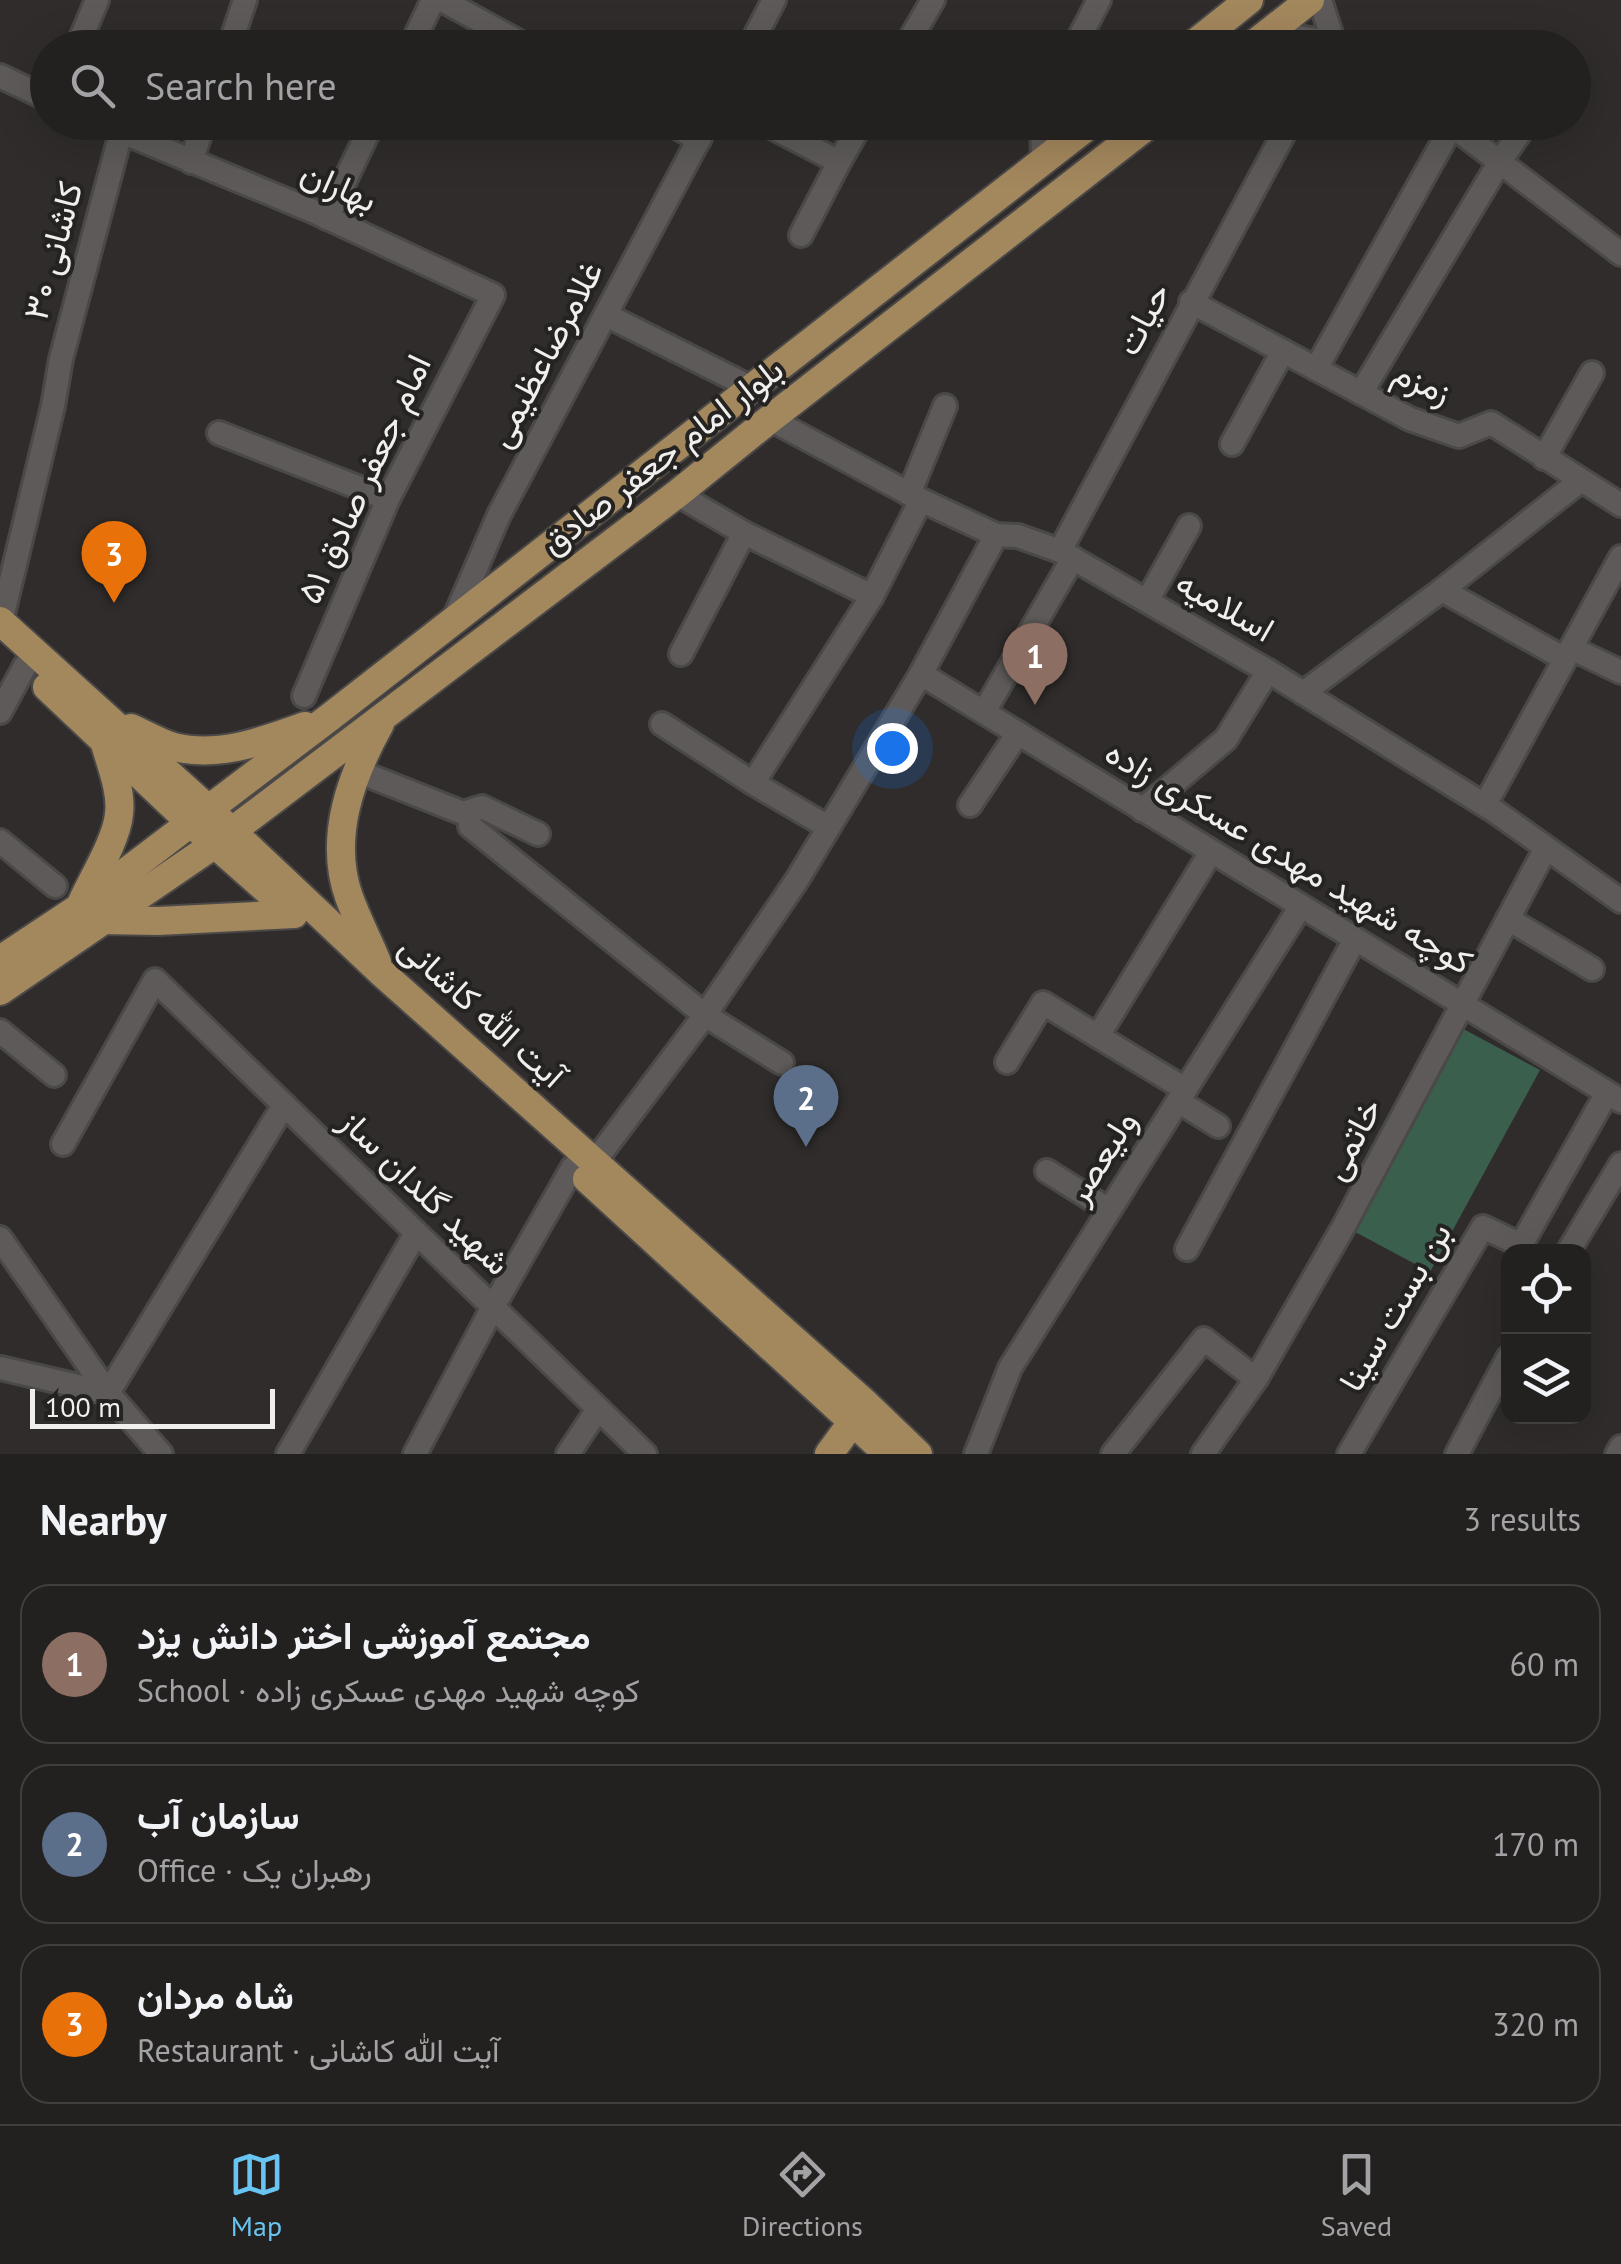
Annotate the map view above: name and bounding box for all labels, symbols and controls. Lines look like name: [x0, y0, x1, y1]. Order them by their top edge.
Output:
search box: [30, 30, 1591, 140]
icon: search: [65, 58, 120, 113]
text: Search here: [145, 61, 337, 110]
street label: بهاران: [294, 148, 385, 222]
street label: کاشانی ۳۰: [12, 177, 93, 325]
street label: غلامرضاعظیمی: [476, 252, 613, 455]
street label: حیات: [1104, 274, 1180, 363]
street label: بلوار امام جعفر صادق: [531, 346, 793, 565]
street label: امام جعفر صادق ۵۱: [285, 347, 442, 611]
street label: زمزم: [1385, 348, 1459, 415]
pin: 3: [82, 520, 146, 603]
street label: اسلامیه: [1168, 559, 1283, 652]
pin: 1: [1002, 622, 1068, 705]
your location: [867, 723, 918, 774]
street label: کوچه شهید مهدی عسکری زاده: [1096, 728, 1482, 986]
street label: آیت الله کاشانی: [390, 923, 578, 1099]
pin: 2: [774, 1064, 838, 1147]
street label: خاتمی: [1310, 1089, 1392, 1188]
street label: شهید گلدان ساز: [330, 1097, 521, 1285]
street label: ولیعصر: [1053, 1101, 1147, 1213]
street label: بن بست سینا: [1327, 1214, 1461, 1399]
map controls: [1501, 1244, 1591, 1424]
button: locate: [1501, 1244, 1591, 1334]
button: layers: [1501, 1334, 1591, 1424]
scale bar: [30, 1384, 275, 1428]
text: 100 m: [45, 1388, 121, 1425]
text: Nearby: [40, 1492, 167, 1547]
text: 3 results: [1463, 1498, 1581, 1540]
text: مجتمع آموزشی اختر دانش یزد: [137, 1610, 591, 1659]
text: 1: [65, 1643, 84, 1685]
text: 60 m: [1510, 1643, 1579, 1685]
text: School · کوچه شهید مهدی عسکری زاده: [137, 1669, 640, 1711]
text: سازمان آب: [137, 1790, 300, 1839]
text: 2: [65, 1823, 84, 1865]
text: 170 m: [1492, 1823, 1579, 1865]
text: Office · رهبران یک: [137, 1849, 372, 1891]
text: شاه مردان: [137, 1970, 294, 2019]
text: 3: [65, 2003, 84, 2045]
text: 320 m: [1492, 2003, 1579, 2045]
text: Restaurant · آیت الله کاشانی: [137, 2029, 500, 2071]
tab: Map: [229, 2147, 284, 2244]
tab: Directions: [742, 2147, 863, 2244]
tab: Saved: [1321, 2147, 1392, 2244]

